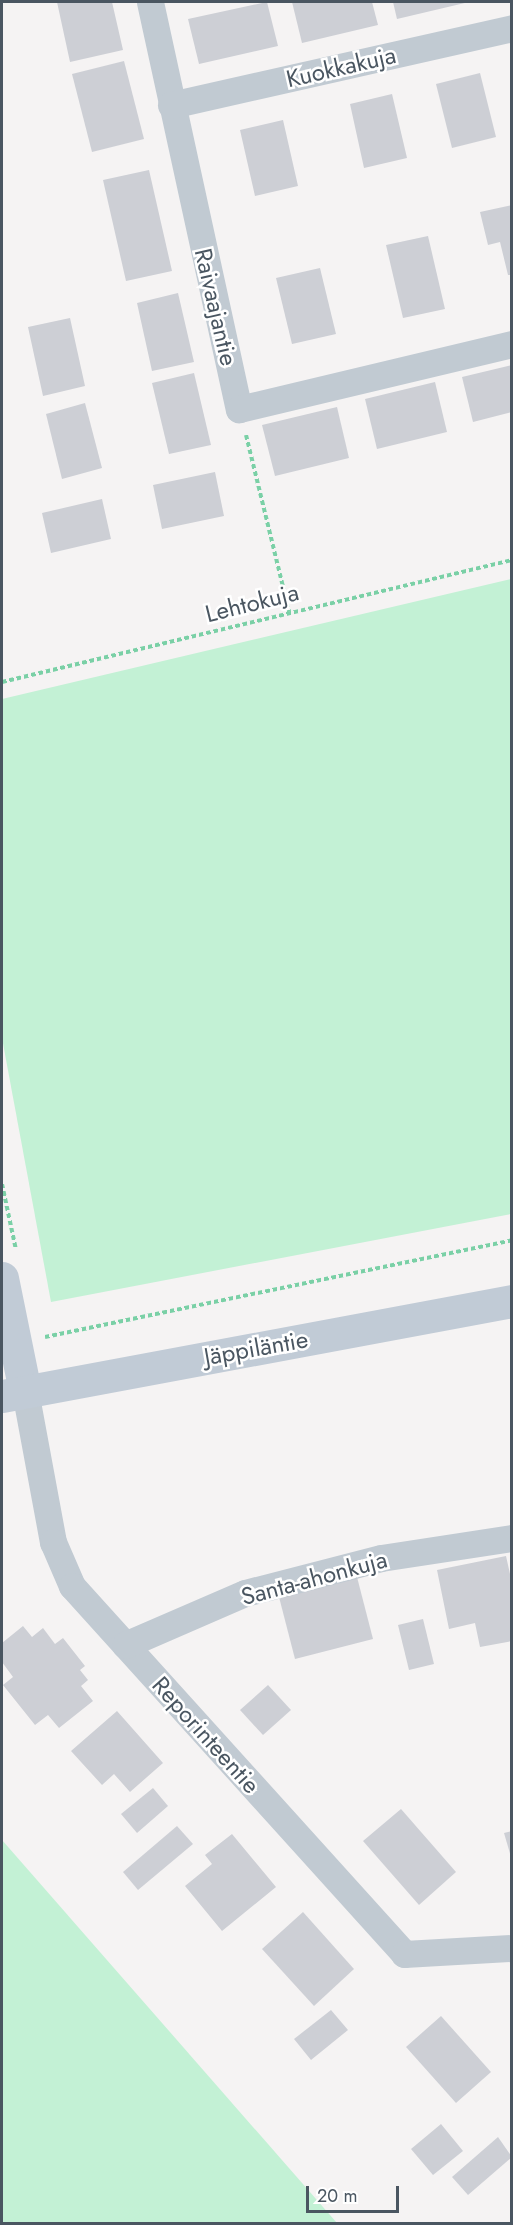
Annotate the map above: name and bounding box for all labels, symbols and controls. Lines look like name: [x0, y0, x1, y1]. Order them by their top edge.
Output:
street label: Kuokkakuja: [283, 40, 399, 94]
street label: Raivaajantie: [189, 246, 243, 368]
street label: Lehtokuja: [202, 578, 302, 628]
street label: Jäppiläntie: [202, 1325, 310, 1371]
street label: Santa-ahonkuja: [238, 1545, 390, 1611]
street label: Reporinteentie: [146, 1671, 266, 1799]
scale bar: [309, 2174, 402, 2212]
text: 20 m: [317, 2183, 357, 2209]

